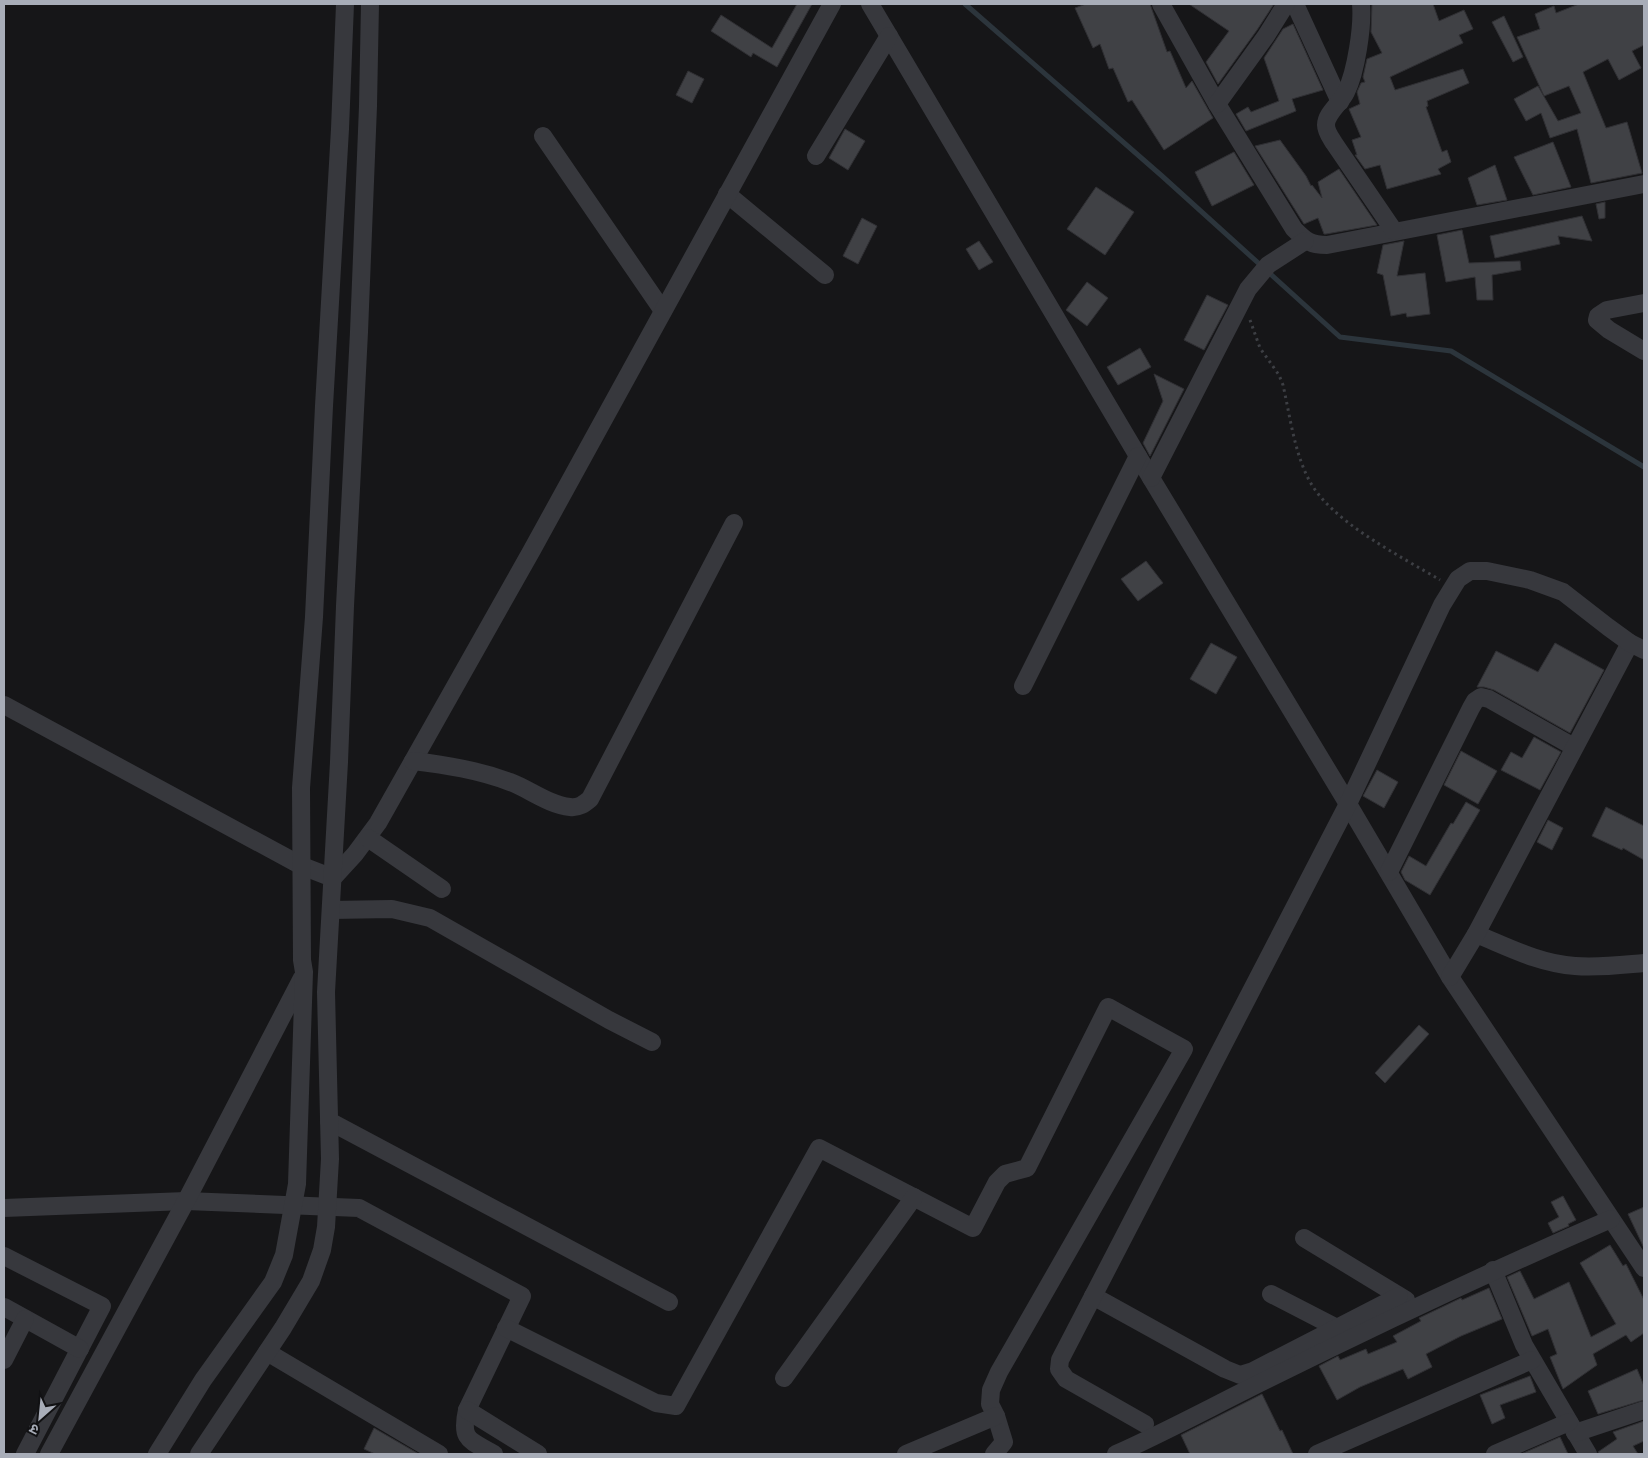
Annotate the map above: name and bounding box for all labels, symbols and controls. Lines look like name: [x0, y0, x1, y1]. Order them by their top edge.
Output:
north arrow: [15, 1393, 65, 1443]
text: उ: [26, 1420, 41, 1439]

